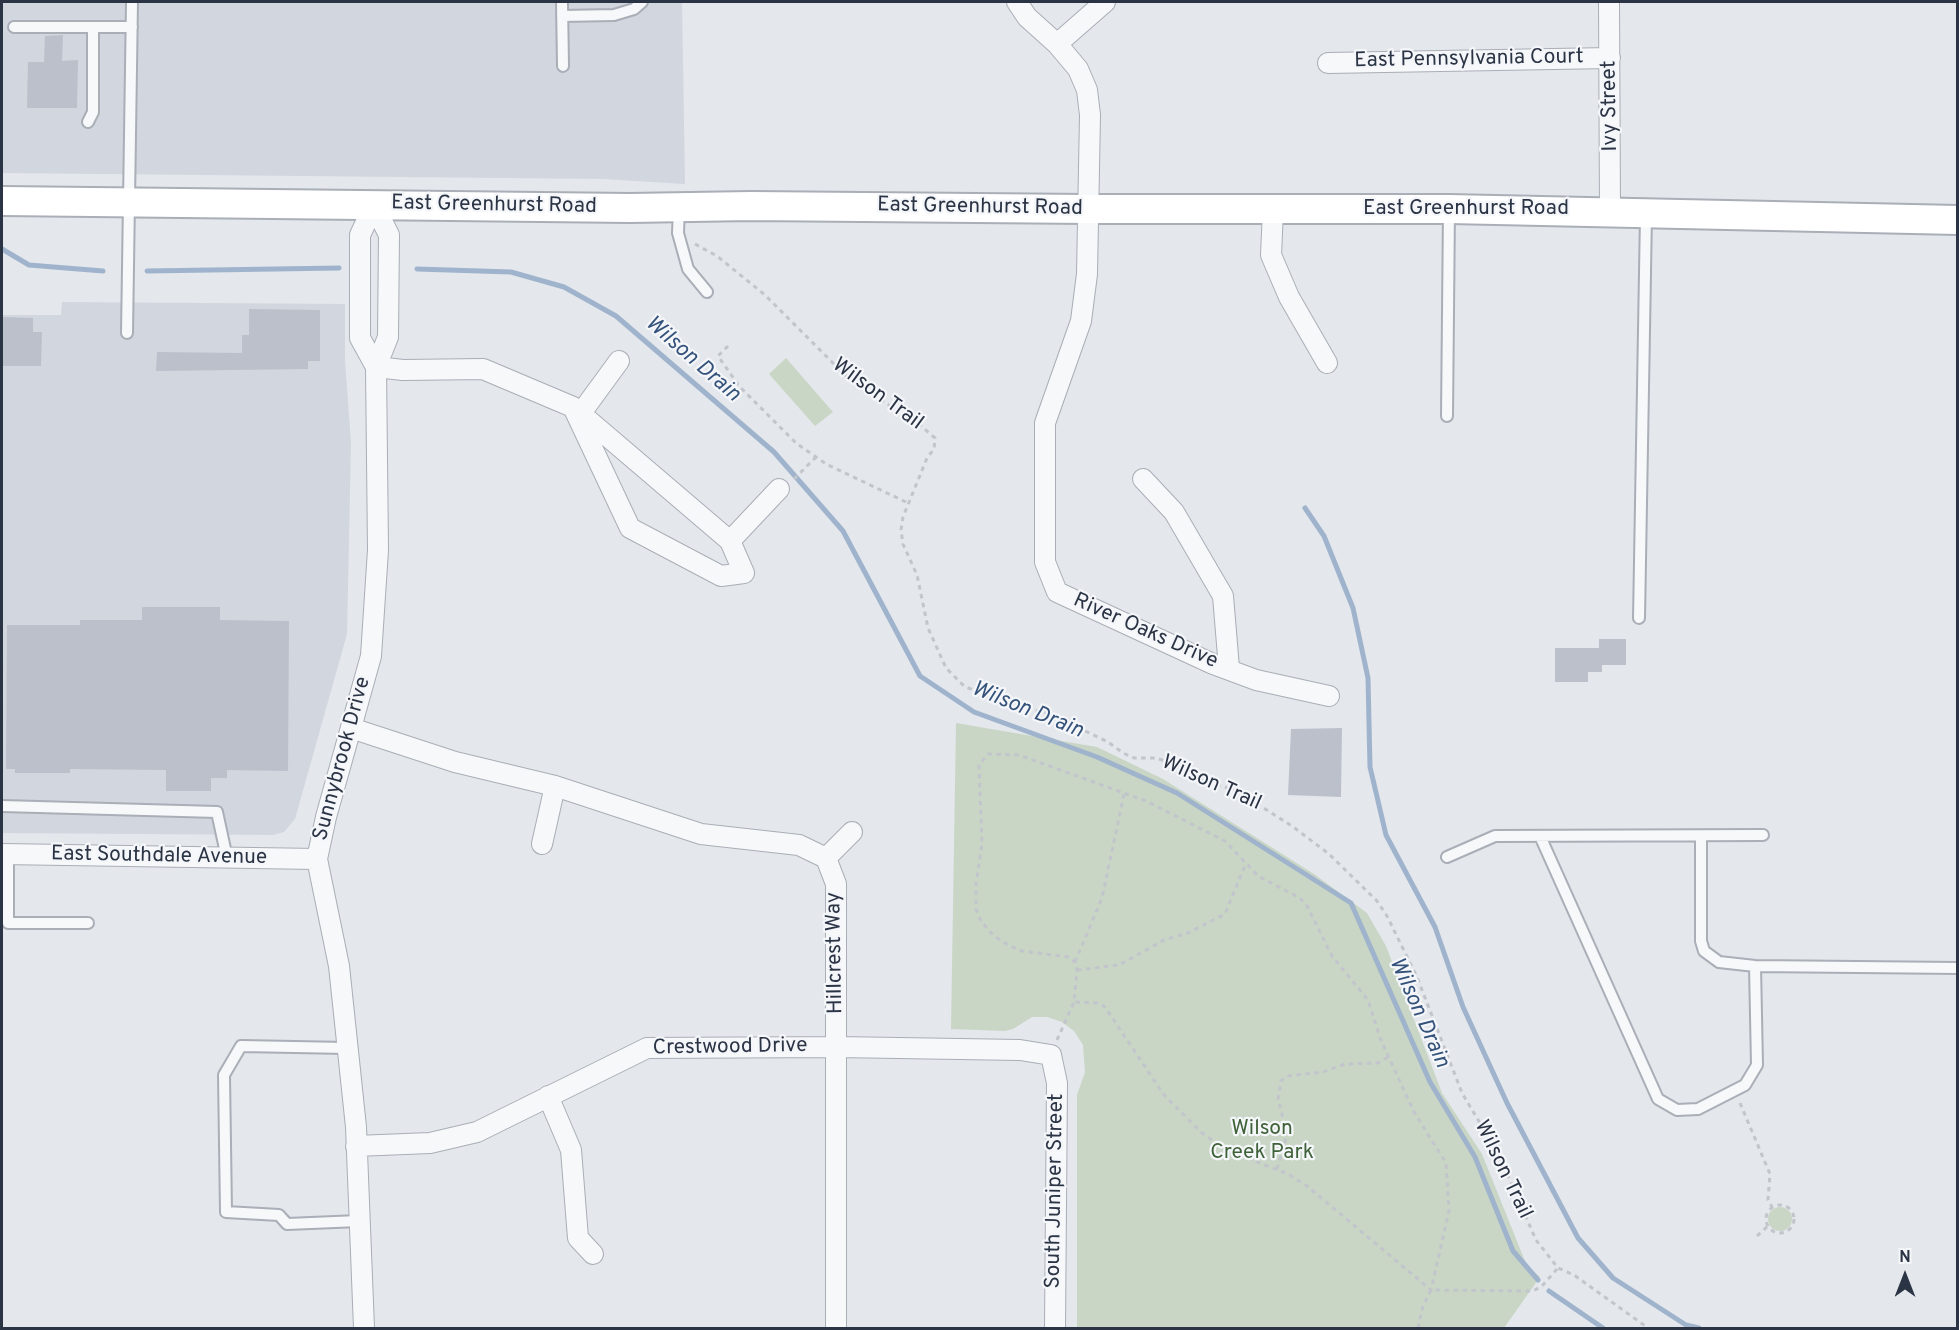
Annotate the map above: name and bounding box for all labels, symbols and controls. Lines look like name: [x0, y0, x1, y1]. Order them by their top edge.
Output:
street label: East Pennsylvania Court: [1354, 45, 1584, 75]
street label: Ivy Street: [1598, 60, 1624, 152]
street label: East Greenhurst Road: [391, 192, 597, 220]
street label: East Greenhurst Road: [877, 194, 1083, 222]
street label: East Greenhurst Road: [1363, 197, 1569, 223]
water label: Wilson Drain: [639, 311, 745, 409]
street label: Wilson Trail: [827, 354, 927, 436]
street label: River Oaks Drive: [1069, 589, 1221, 675]
street label: Sunnybrook Drive: [309, 674, 377, 844]
water label: Wilson Drain: [967, 677, 1087, 745]
street label: Wilson Trail: [1157, 751, 1265, 817]
street label: East Southdale Avenue: [51, 843, 267, 871]
street label: Hillcrest Way: [822, 892, 850, 1014]
water label: Wilson Drain: [1382, 954, 1454, 1072]
street label: Crestwood Drive: [652, 1034, 808, 1062]
street label: South Juniper Street: [1042, 1093, 1070, 1289]
park label: Wilson Creek Park: [1210, 1117, 1314, 1167]
street label: Wilson Trail: [1467, 1117, 1537, 1223]
north arrow: [1875, 1246, 1935, 1306]
text: N: [1899, 1248, 1911, 1268]

